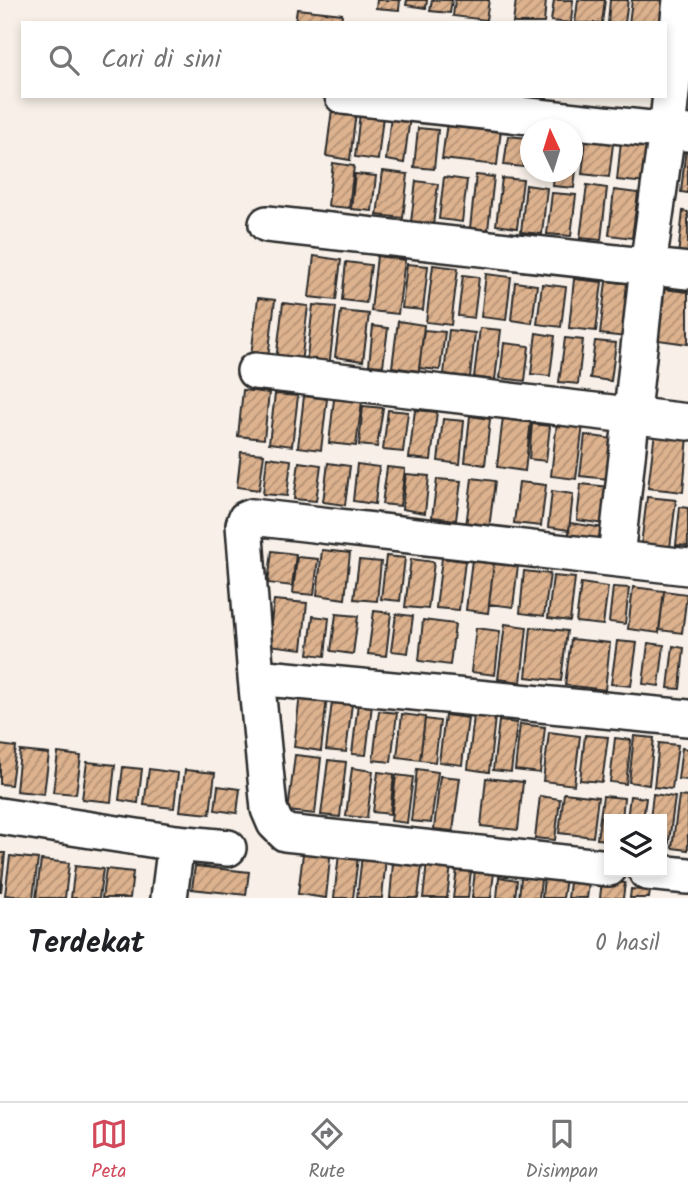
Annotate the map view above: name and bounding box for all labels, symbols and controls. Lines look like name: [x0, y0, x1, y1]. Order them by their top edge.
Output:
search box: [21, 21, 667, 98]
text: Cari di sini: [101, 39, 221, 81]
icon: search: [45, 41, 83, 79]
north arrow: [520, 119, 583, 182]
map controls: [604, 814, 667, 877]
button: layers: [604, 814, 667, 877]
text: Terdekat: [28, 920, 144, 968]
text: 0 hasil: [595, 926, 660, 962]
tab: Peta: [90, 1115, 128, 1187]
tab: Rute: [308, 1115, 346, 1187]
tab: Disimpan: [525, 1115, 598, 1187]

